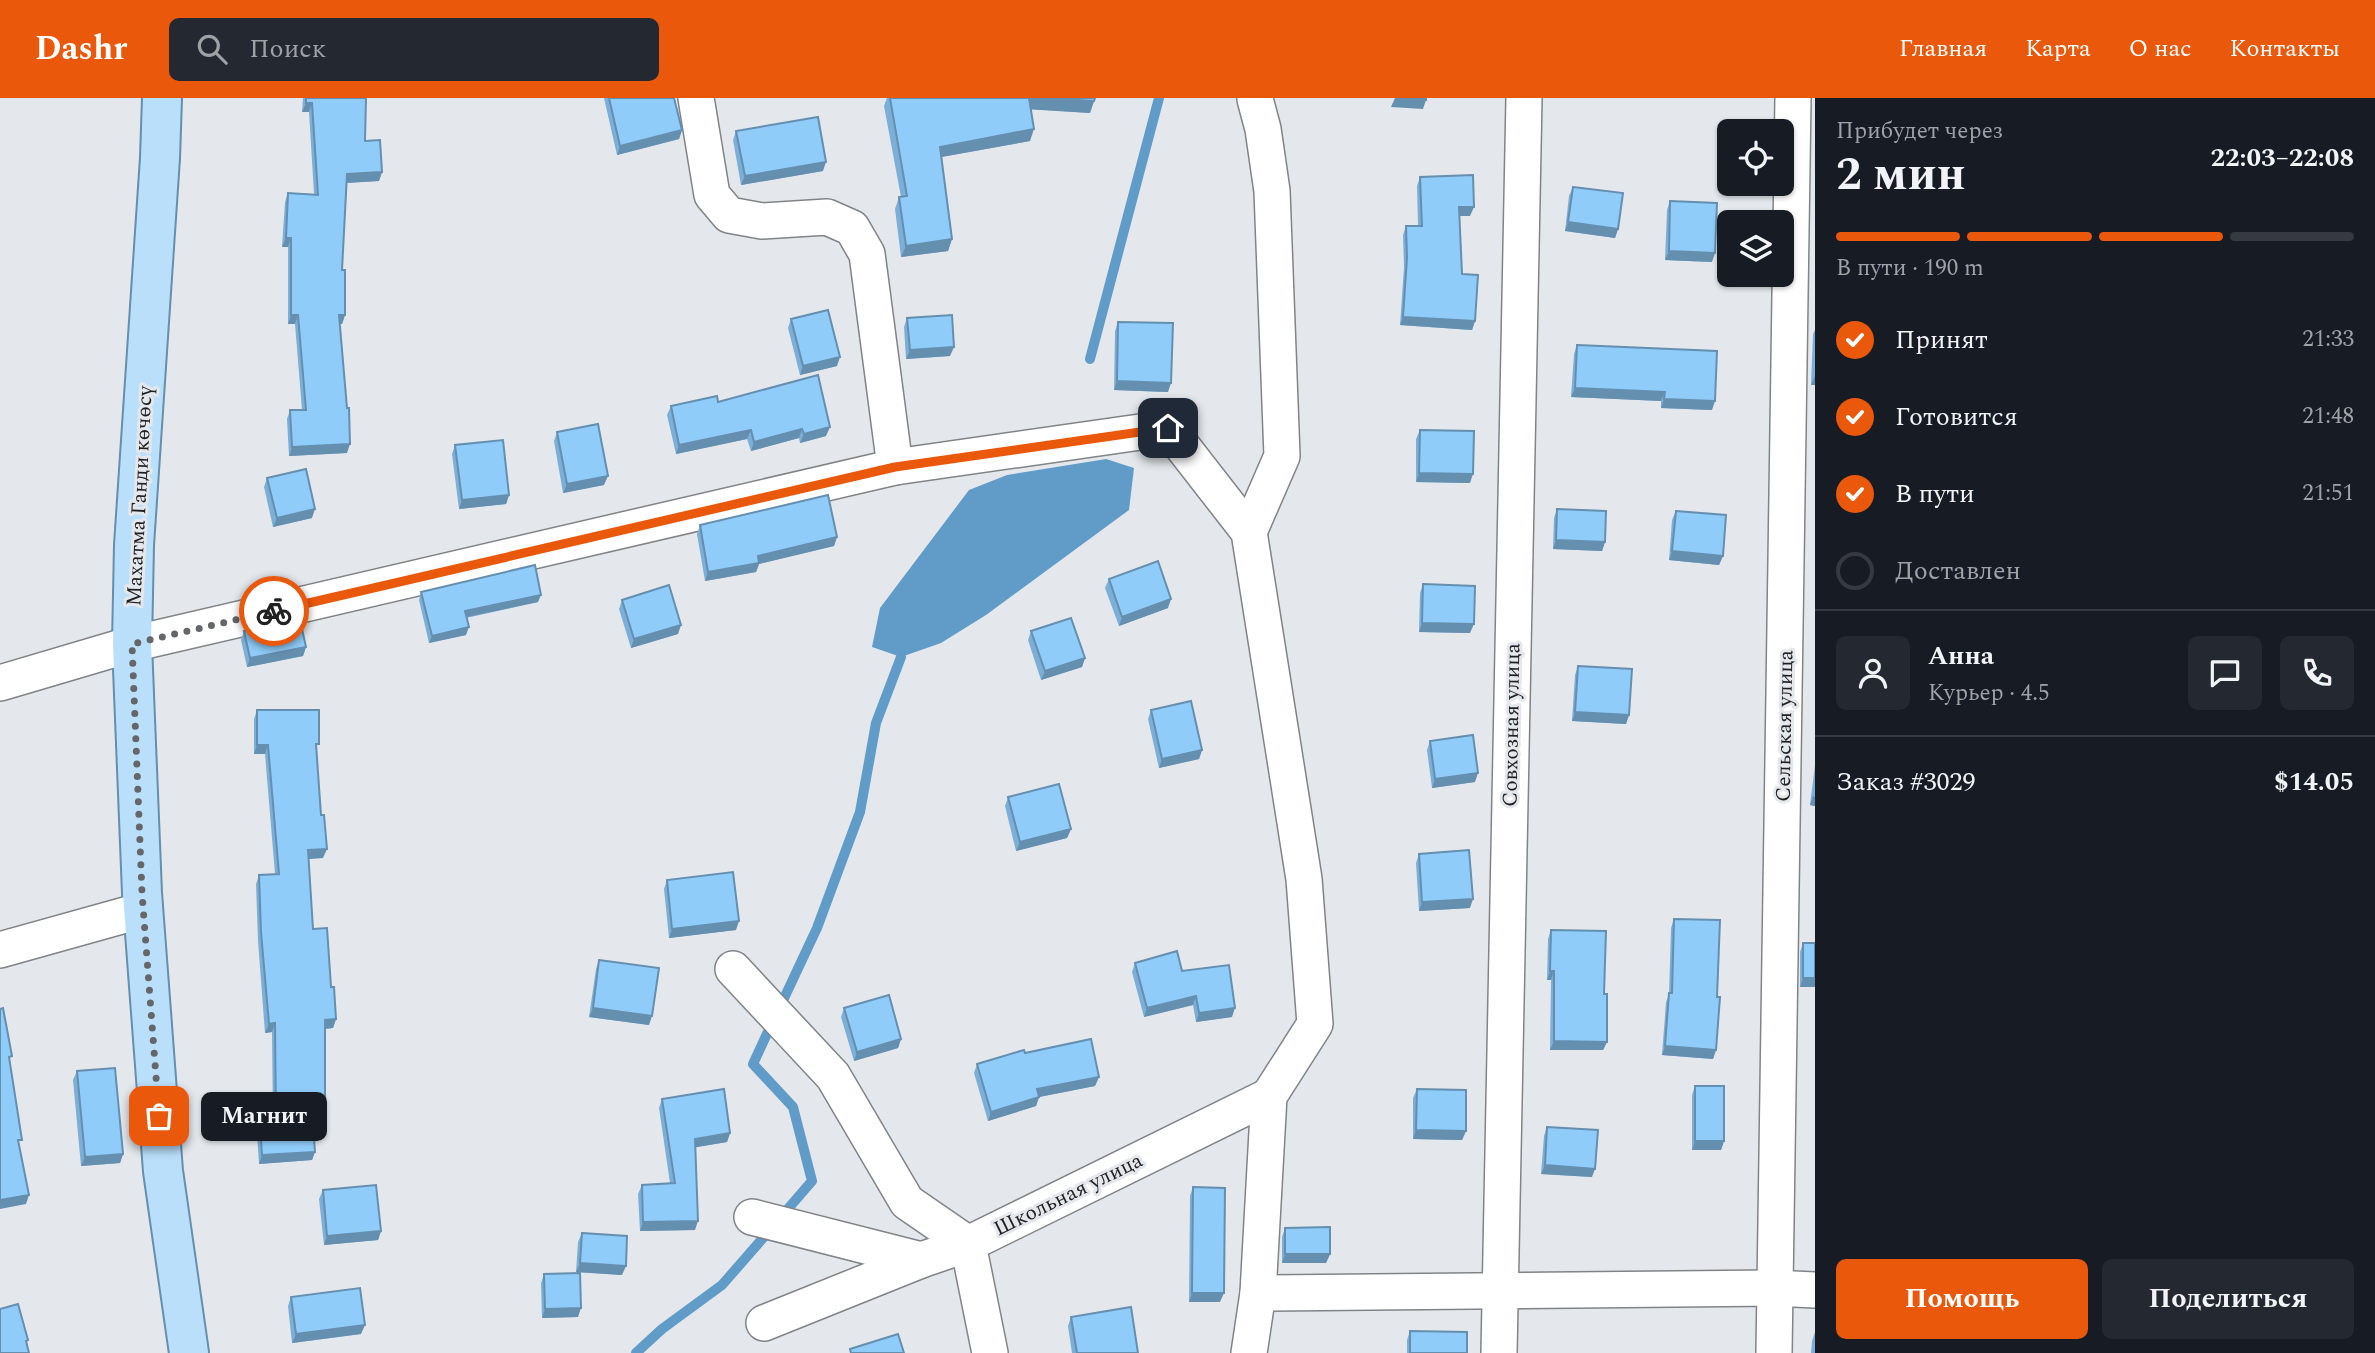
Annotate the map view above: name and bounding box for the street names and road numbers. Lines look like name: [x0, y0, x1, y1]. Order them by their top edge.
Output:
street label: Махатма Ганди көчөсү: [118, 384, 162, 607]
street label: Совхозная улица: [1495, 642, 1529, 807]
street label: Сельская улица: [1768, 649, 1802, 802]
street label: Школьная улица: [988, 1145, 1149, 1245]

